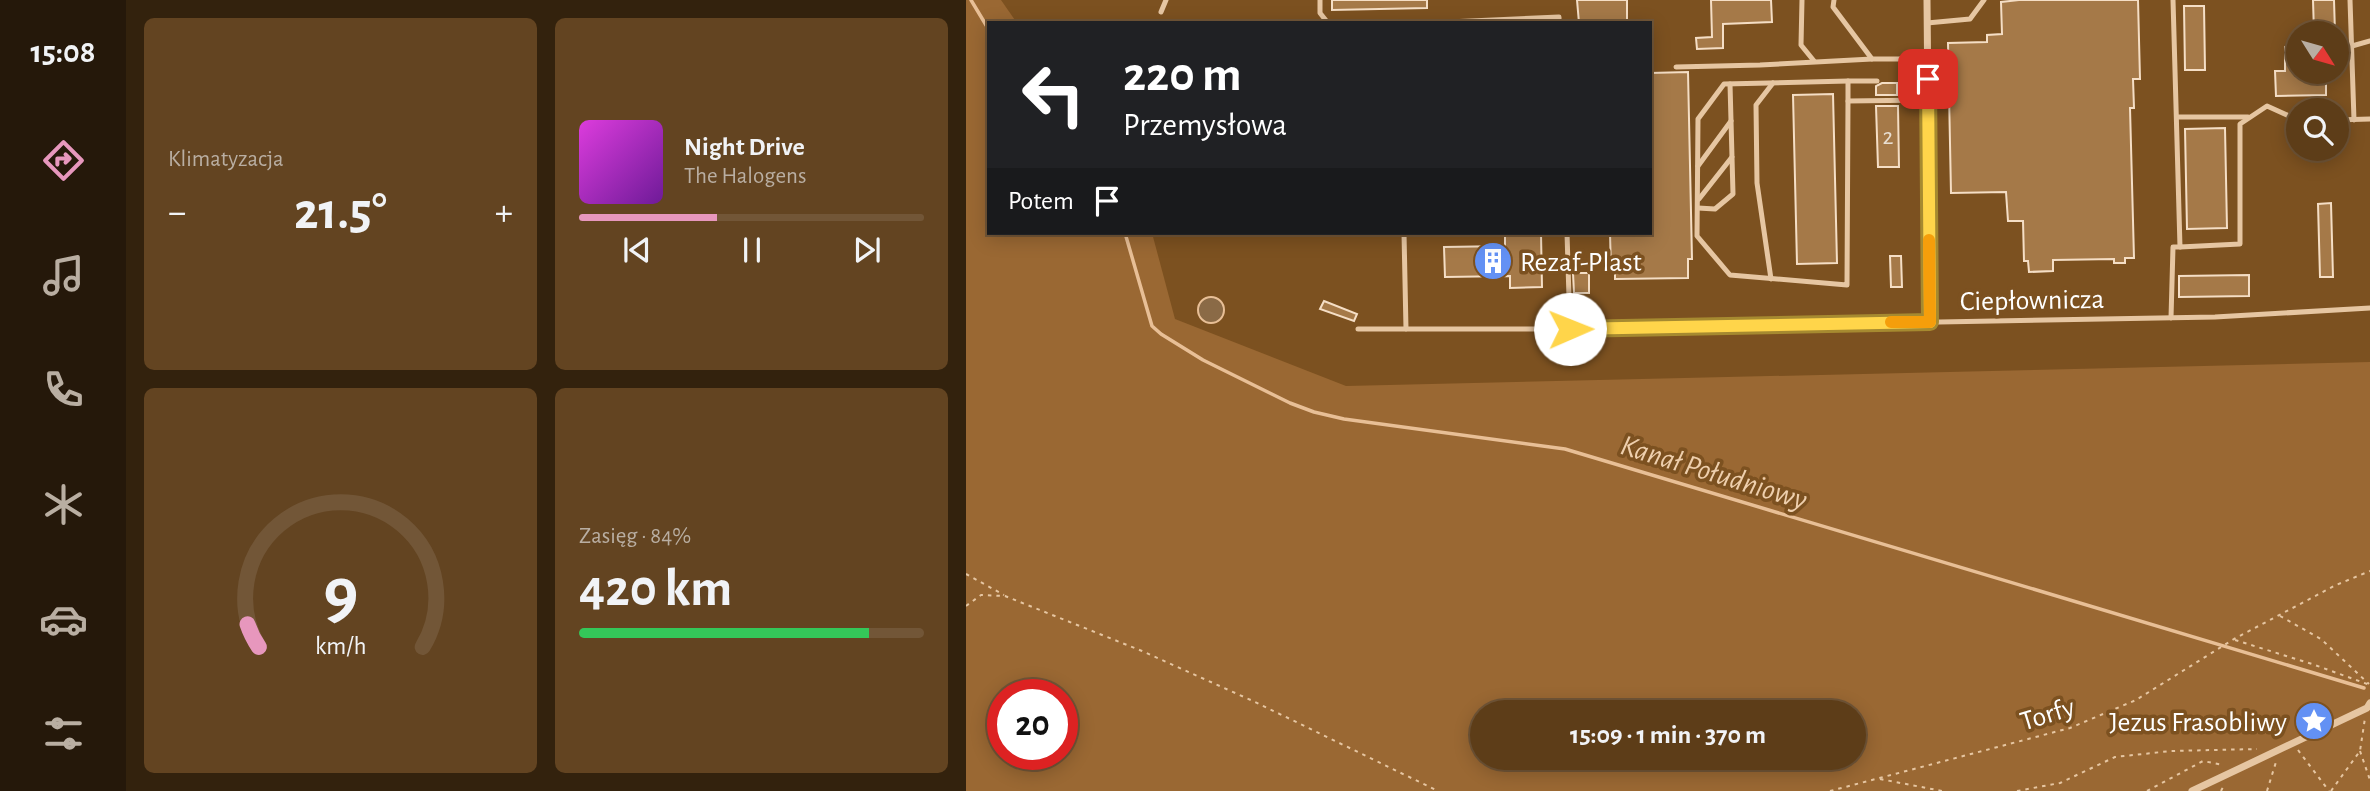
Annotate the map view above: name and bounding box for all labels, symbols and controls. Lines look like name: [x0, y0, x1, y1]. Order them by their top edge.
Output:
north arrow: [2286, 21, 2348, 84]
map controls: [2286, 21, 2349, 161]
text: 15:08: [30, 36, 96, 68]
icon: left: [1008, 49, 1099, 140]
pin: [1898, 49, 1958, 109]
text: 220 m: [1123, 51, 1242, 100]
icon: arrive: [1909, 60, 1947, 98]
button: search: [2286, 98, 2349, 161]
text: Przemysłowa: [1123, 109, 1287, 141]
house number: 2: [1883, 125, 1894, 149]
text: Night Drive: [684, 134, 805, 160]
icon: directions: [39, 136, 88, 185]
text: Klimatyzacja: [168, 148, 284, 171]
text: The Halogens: [684, 165, 806, 188]
icon: arrive: [1088, 182, 1126, 220]
text: 21.5°: [294, 186, 387, 238]
text: Potem: [1008, 188, 1074, 214]
text: −: [168, 194, 186, 232]
text: +: [495, 194, 513, 232]
icon: previous: [618, 231, 656, 269]
icon: pause: [733, 231, 771, 269]
icon: next: [848, 231, 886, 269]
building icon: Rezaf-Plast: [1472, 240, 1514, 282]
place label: Rezaf-Plast: [1520, 249, 1642, 277]
icon: music: [39, 251, 88, 300]
street label: Ciepłownicza: [1960, 286, 2105, 316]
position arrow: [1533, 292, 1607, 366]
icon: phone: [39, 365, 88, 414]
water label: Kanał Południowy: [1617, 430, 1811, 516]
icon: climate: [39, 480, 88, 529]
text: Zasięg · 84%: [579, 525, 691, 548]
text: 9: [323, 559, 358, 632]
text: 420 km: [579, 563, 732, 615]
icon: car: [39, 595, 88, 644]
text: km/h: [315, 633, 366, 658]
speed limit sign: 20: [987, 679, 1078, 770]
street label: Torfy: [2017, 693, 2078, 736]
place icon: Jezus Frasobliwy: [2293, 700, 2335, 742]
icon: filters: [39, 709, 88, 758]
place label: Jezus Frasobliwy: [2109, 709, 2287, 737]
text: 15:09 · 1 min · 370 m: [1570, 722, 1766, 748]

